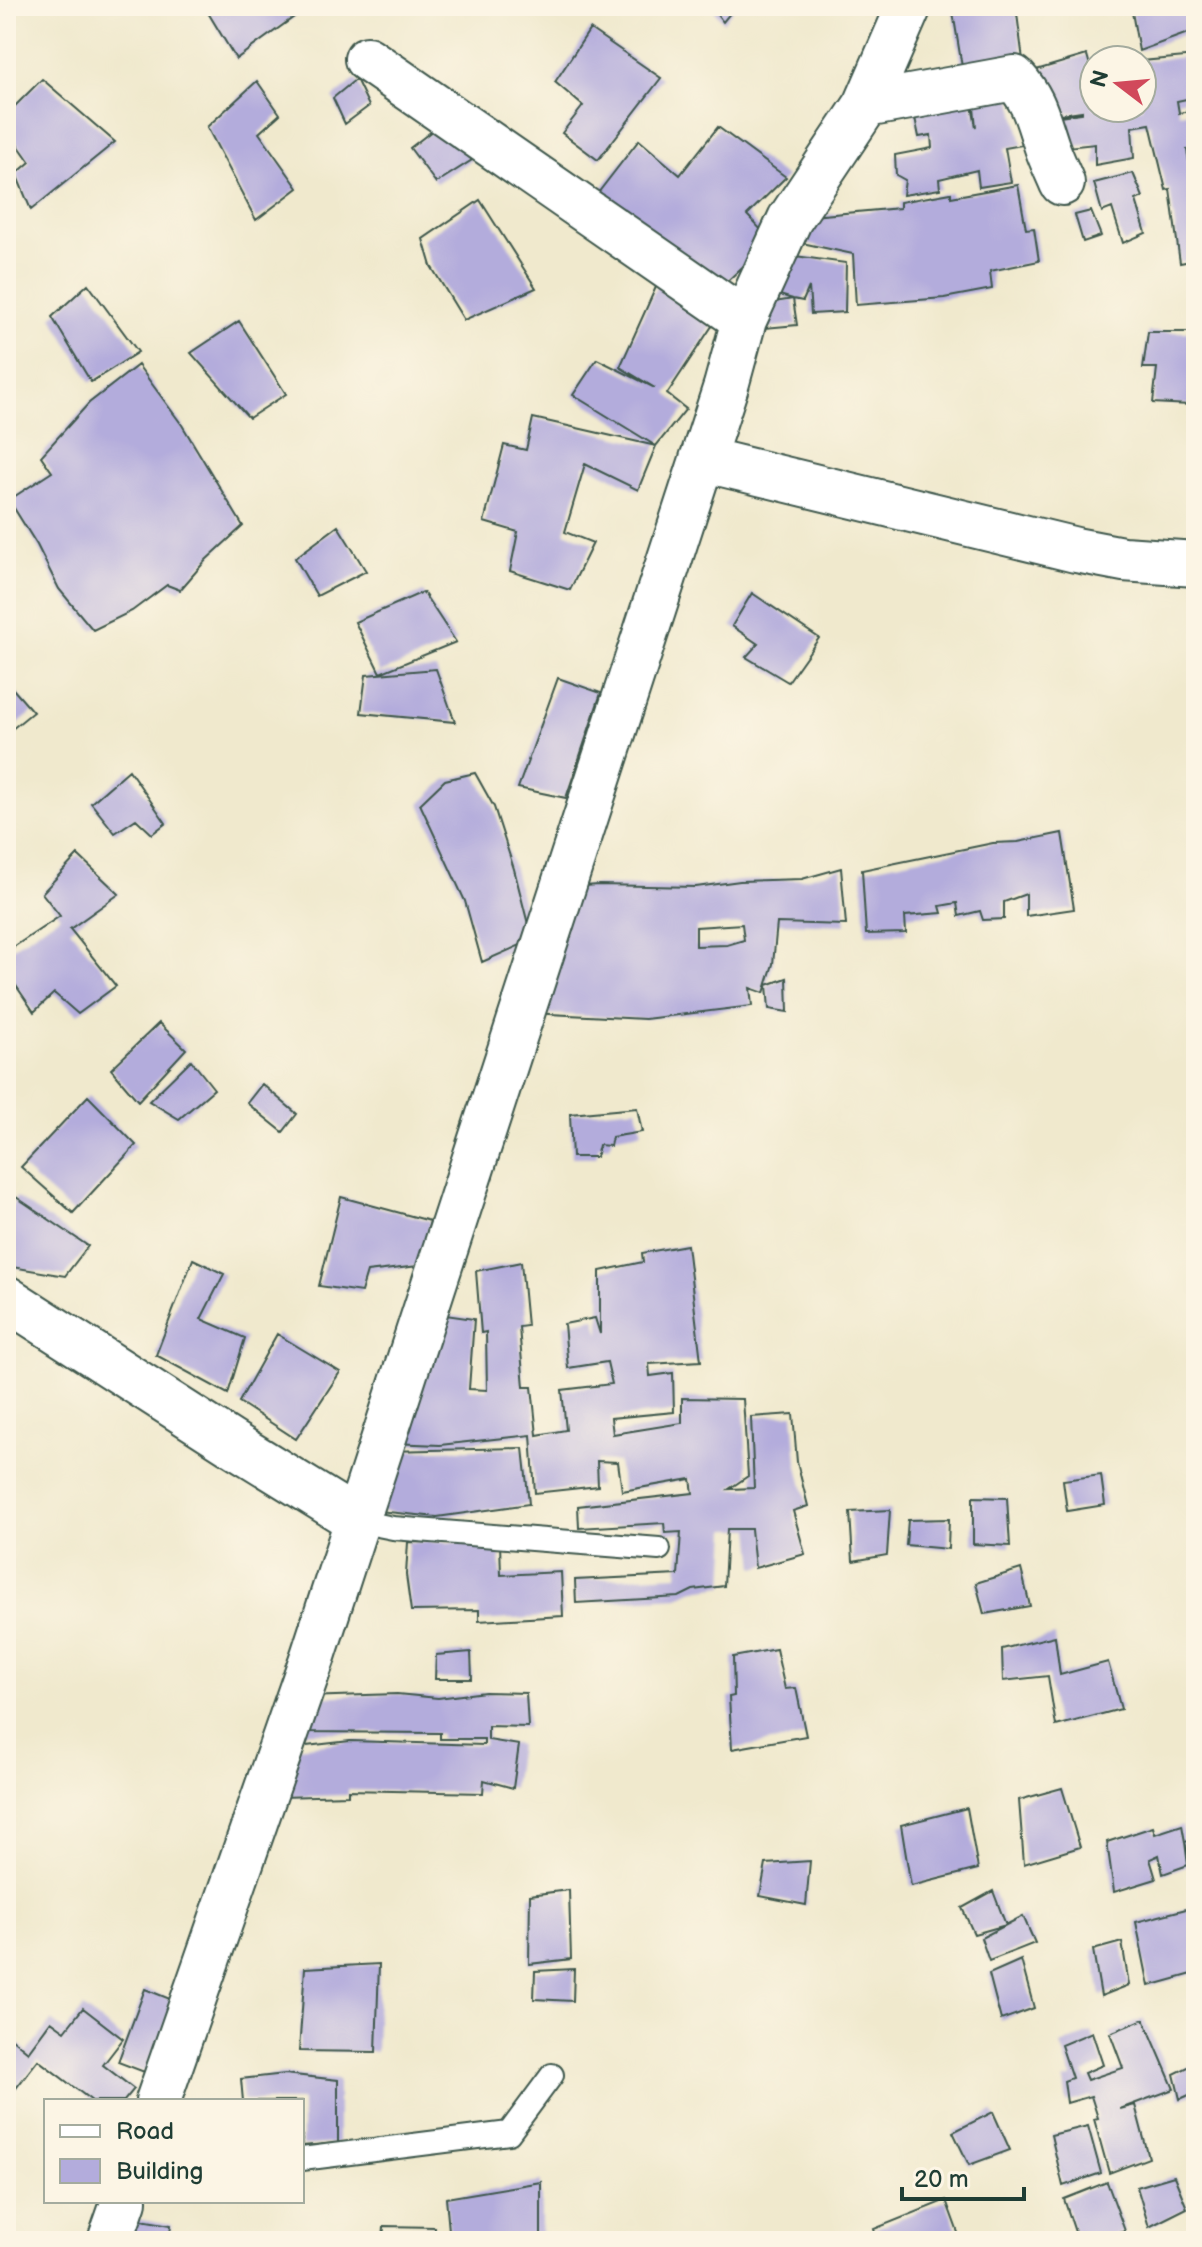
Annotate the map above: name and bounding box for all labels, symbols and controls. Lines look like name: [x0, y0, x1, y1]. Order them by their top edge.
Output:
north arrow: [1078, 44, 1158, 124]
text: N: [1085, 67, 1115, 91]
legend: [44, 2099, 304, 2203]
text: Road: [116, 2117, 174, 2146]
scale bar: [902, 2151, 1024, 2201]
text: Building: [116, 2157, 203, 2186]
text: 20 m: [914, 2165, 969, 2194]

